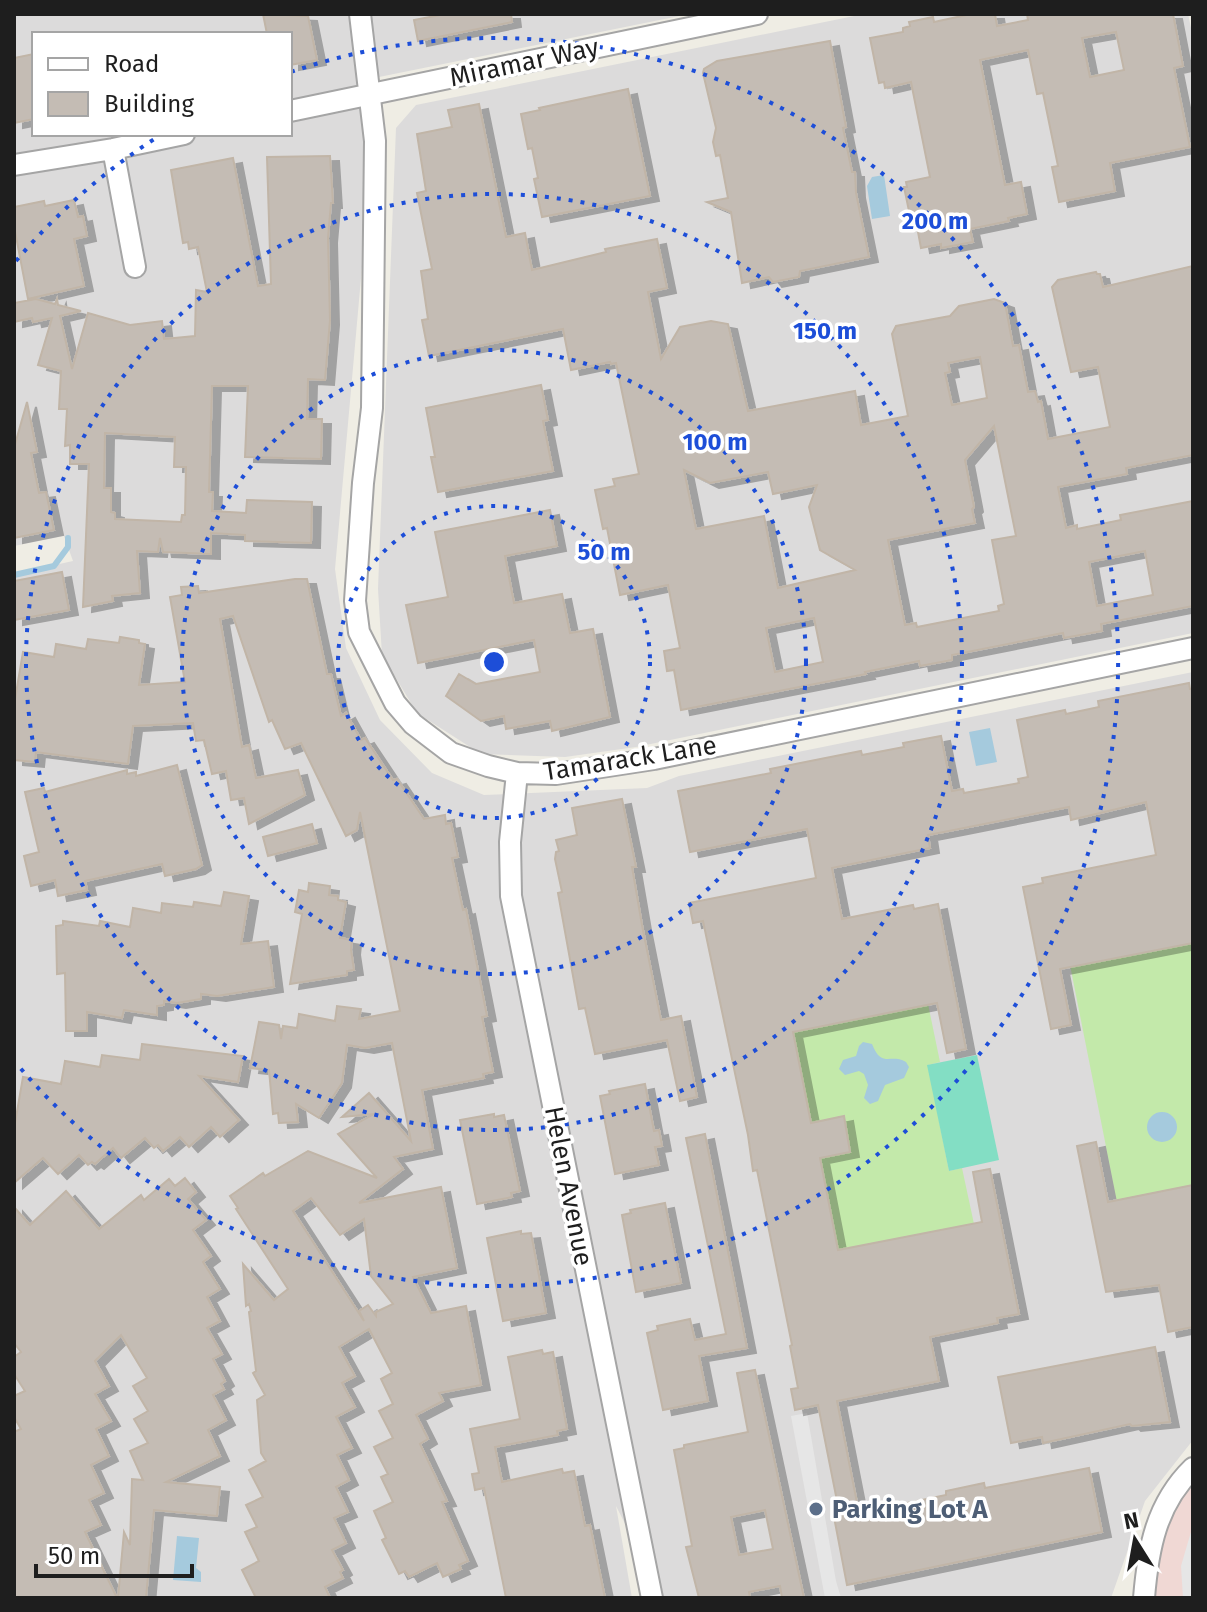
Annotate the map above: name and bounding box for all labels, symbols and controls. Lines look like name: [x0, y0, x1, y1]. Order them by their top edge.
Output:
legend: [32, 32, 292, 136]
street label: Miramar Way: [447, 32, 602, 93]
text: Road: [104, 50, 159, 78]
text: Building: [104, 90, 194, 118]
text: 200 m: [902, 207, 968, 235]
text: 150 m: [793, 317, 857, 345]
text: 100 m: [682, 428, 748, 456]
text: 50 m: [578, 538, 630, 566]
centre of rings: [480, 648, 508, 676]
street label: Tamarack Lane: [541, 730, 719, 787]
street label: Helen Avenue: [538, 1104, 599, 1269]
place label: Parking Lot A: [832, 1494, 988, 1525]
marker: Parking Lot A: [807, 1500, 825, 1518]
north arrow: [1095, 1500, 1175, 1580]
text: N: [1122, 1506, 1141, 1536]
scale bar: [36, 1528, 192, 1578]
text: 50 m: [48, 1542, 100, 1570]

